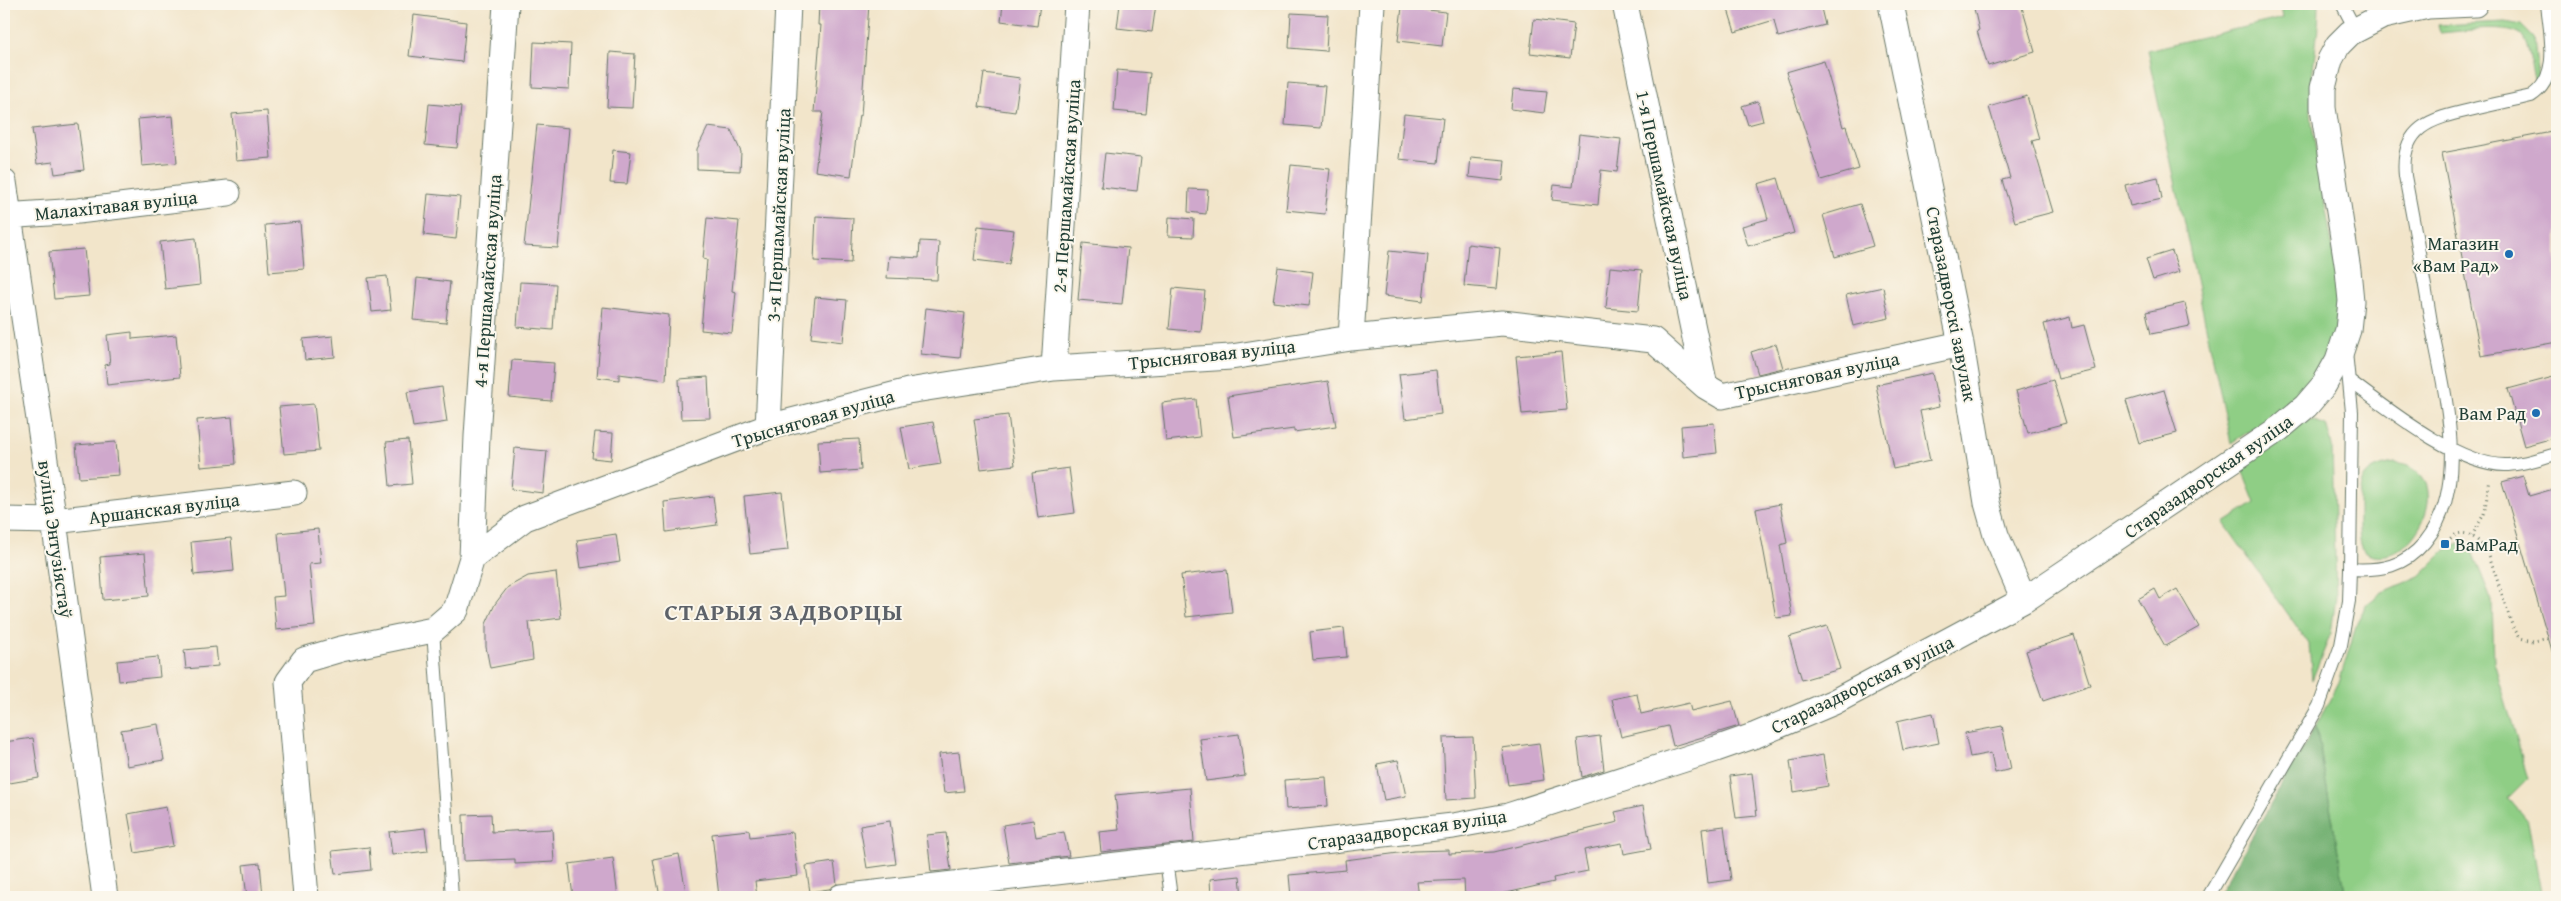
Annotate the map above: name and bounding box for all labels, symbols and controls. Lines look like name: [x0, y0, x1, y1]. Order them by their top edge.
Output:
street label: 2-я Першамайская вуліца: [1045, 78, 1087, 294]
street label: 1-я Першамайская вуліца: [1629, 87, 1701, 303]
street label: 3-я Першамайская вуліца: [758, 107, 798, 323]
street label: 4-я Першамайская вуліца: [466, 173, 508, 389]
street label: Малахітавая вуліца: [33, 183, 199, 227]
street label: Старазадворскі завулак: [1919, 204, 1985, 404]
place label: Магазин «Вам Рад»: [2413, 229, 2499, 279]
marker: Магазин «Вам Рад»: [2503, 248, 2515, 260]
street label: Трысняговая вуліца: [1127, 331, 1297, 377]
street label: Трысняговая вуліца: [1732, 344, 1902, 406]
street label: Трысняговая вуліца: [729, 381, 897, 455]
place label: Вам Рад: [2459, 399, 2526, 427]
street label: Старазадворская вуліца: [2118, 407, 2298, 545]
marker: Вам Рад: [2530, 407, 2542, 419]
street label: вуліца Энтузіястаў: [31, 458, 81, 620]
street label: Аршанская вуліца: [87, 485, 241, 531]
place label: ВамРад: [2455, 530, 2518, 558]
marker: ВамРад: [2439, 538, 2451, 550]
district label: СТАРЫЯ ЗАДВОРЦЫ: [665, 594, 903, 629]
street label: Старазадворская вуліца: [1766, 627, 1958, 741]
street label: Старазадворская вуліца: [1306, 801, 1508, 857]

